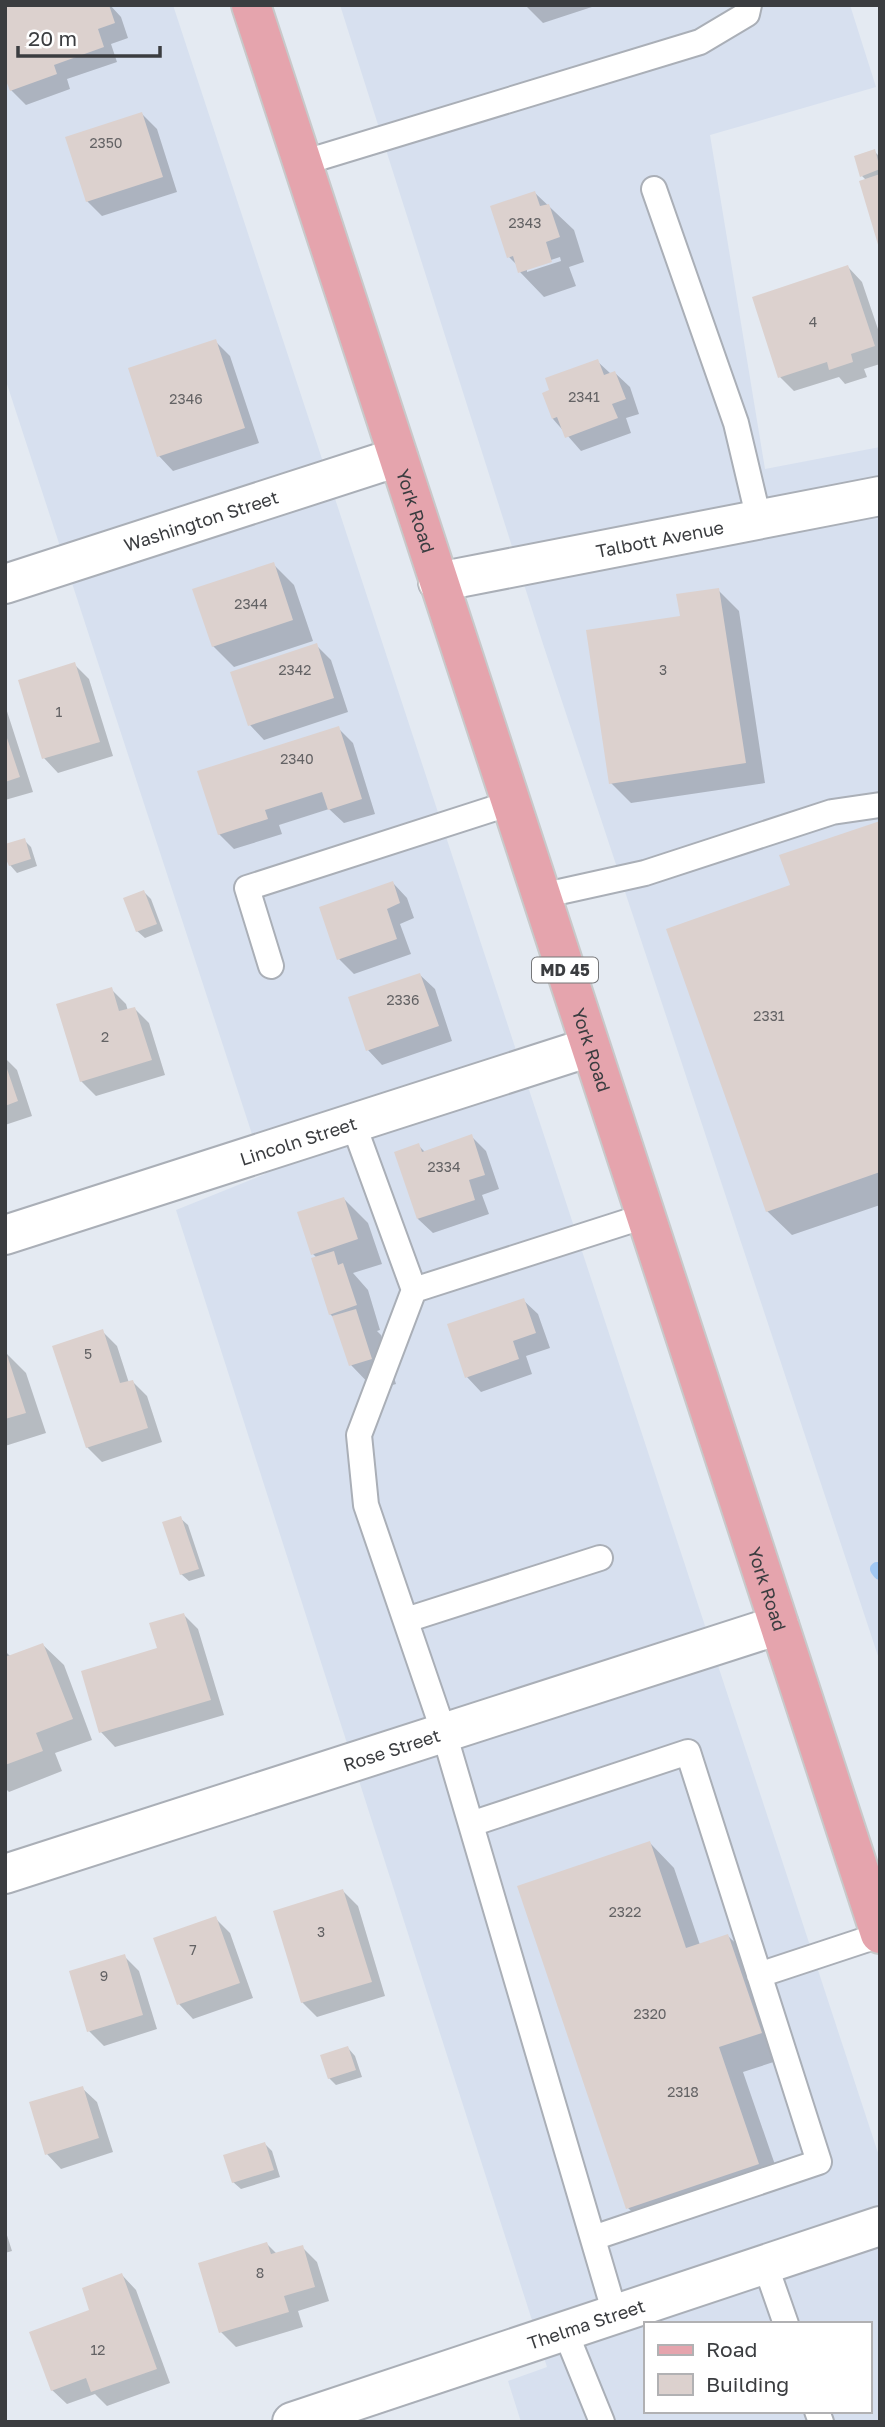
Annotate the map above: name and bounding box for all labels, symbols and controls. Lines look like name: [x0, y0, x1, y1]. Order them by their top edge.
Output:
scale bar: [18, 14, 159, 58]
text: 20 m: [28, 25, 77, 51]
house number: 2350: [89, 134, 123, 151]
house number: 2343: [508, 214, 542, 231]
house number: 4: [809, 313, 817, 330]
house number: 2341: [568, 388, 600, 405]
house number: 2346: [169, 390, 203, 407]
street label: York Road: [392, 466, 440, 555]
street label: Washington Street: [121, 485, 281, 556]
street label: Talbott Avenue: [594, 516, 726, 562]
house number: 2344: [234, 595, 268, 612]
house number: 2342: [279, 661, 311, 678]
house number: 3: [659, 661, 667, 678]
house number: 1: [56, 703, 63, 720]
house number: 2340: [280, 750, 314, 767]
road number: MD 45: [532, 958, 598, 982]
house number: 2336: [387, 991, 419, 1008]
street label: York Road: [568, 1005, 616, 1094]
house number: 2331: [753, 1007, 785, 1024]
house number: 2: [101, 1028, 109, 1045]
street label: Lincoln Street: [237, 1112, 359, 1170]
house number: 2334: [427, 1158, 461, 1175]
house number: 5: [84, 1345, 92, 1362]
street label: York Road: [744, 1544, 791, 1634]
street label: Rose Street: [340, 1724, 443, 1776]
house number: 2322: [609, 1903, 641, 1920]
house number: 3: [317, 1923, 325, 1940]
house number: 7: [189, 1941, 197, 1958]
house number: 9: [100, 1967, 108, 1984]
house number: 2320: [633, 2005, 667, 2022]
house number: 2318: [667, 2083, 699, 2100]
house number: 8: [256, 2264, 264, 2281]
street label: Thelma Street: [525, 2294, 648, 2354]
legend: [644, 2322, 871, 2413]
text: Road: [706, 2336, 757, 2362]
house number: 12: [91, 2341, 105, 2358]
text: Building: [706, 2371, 789, 2397]

